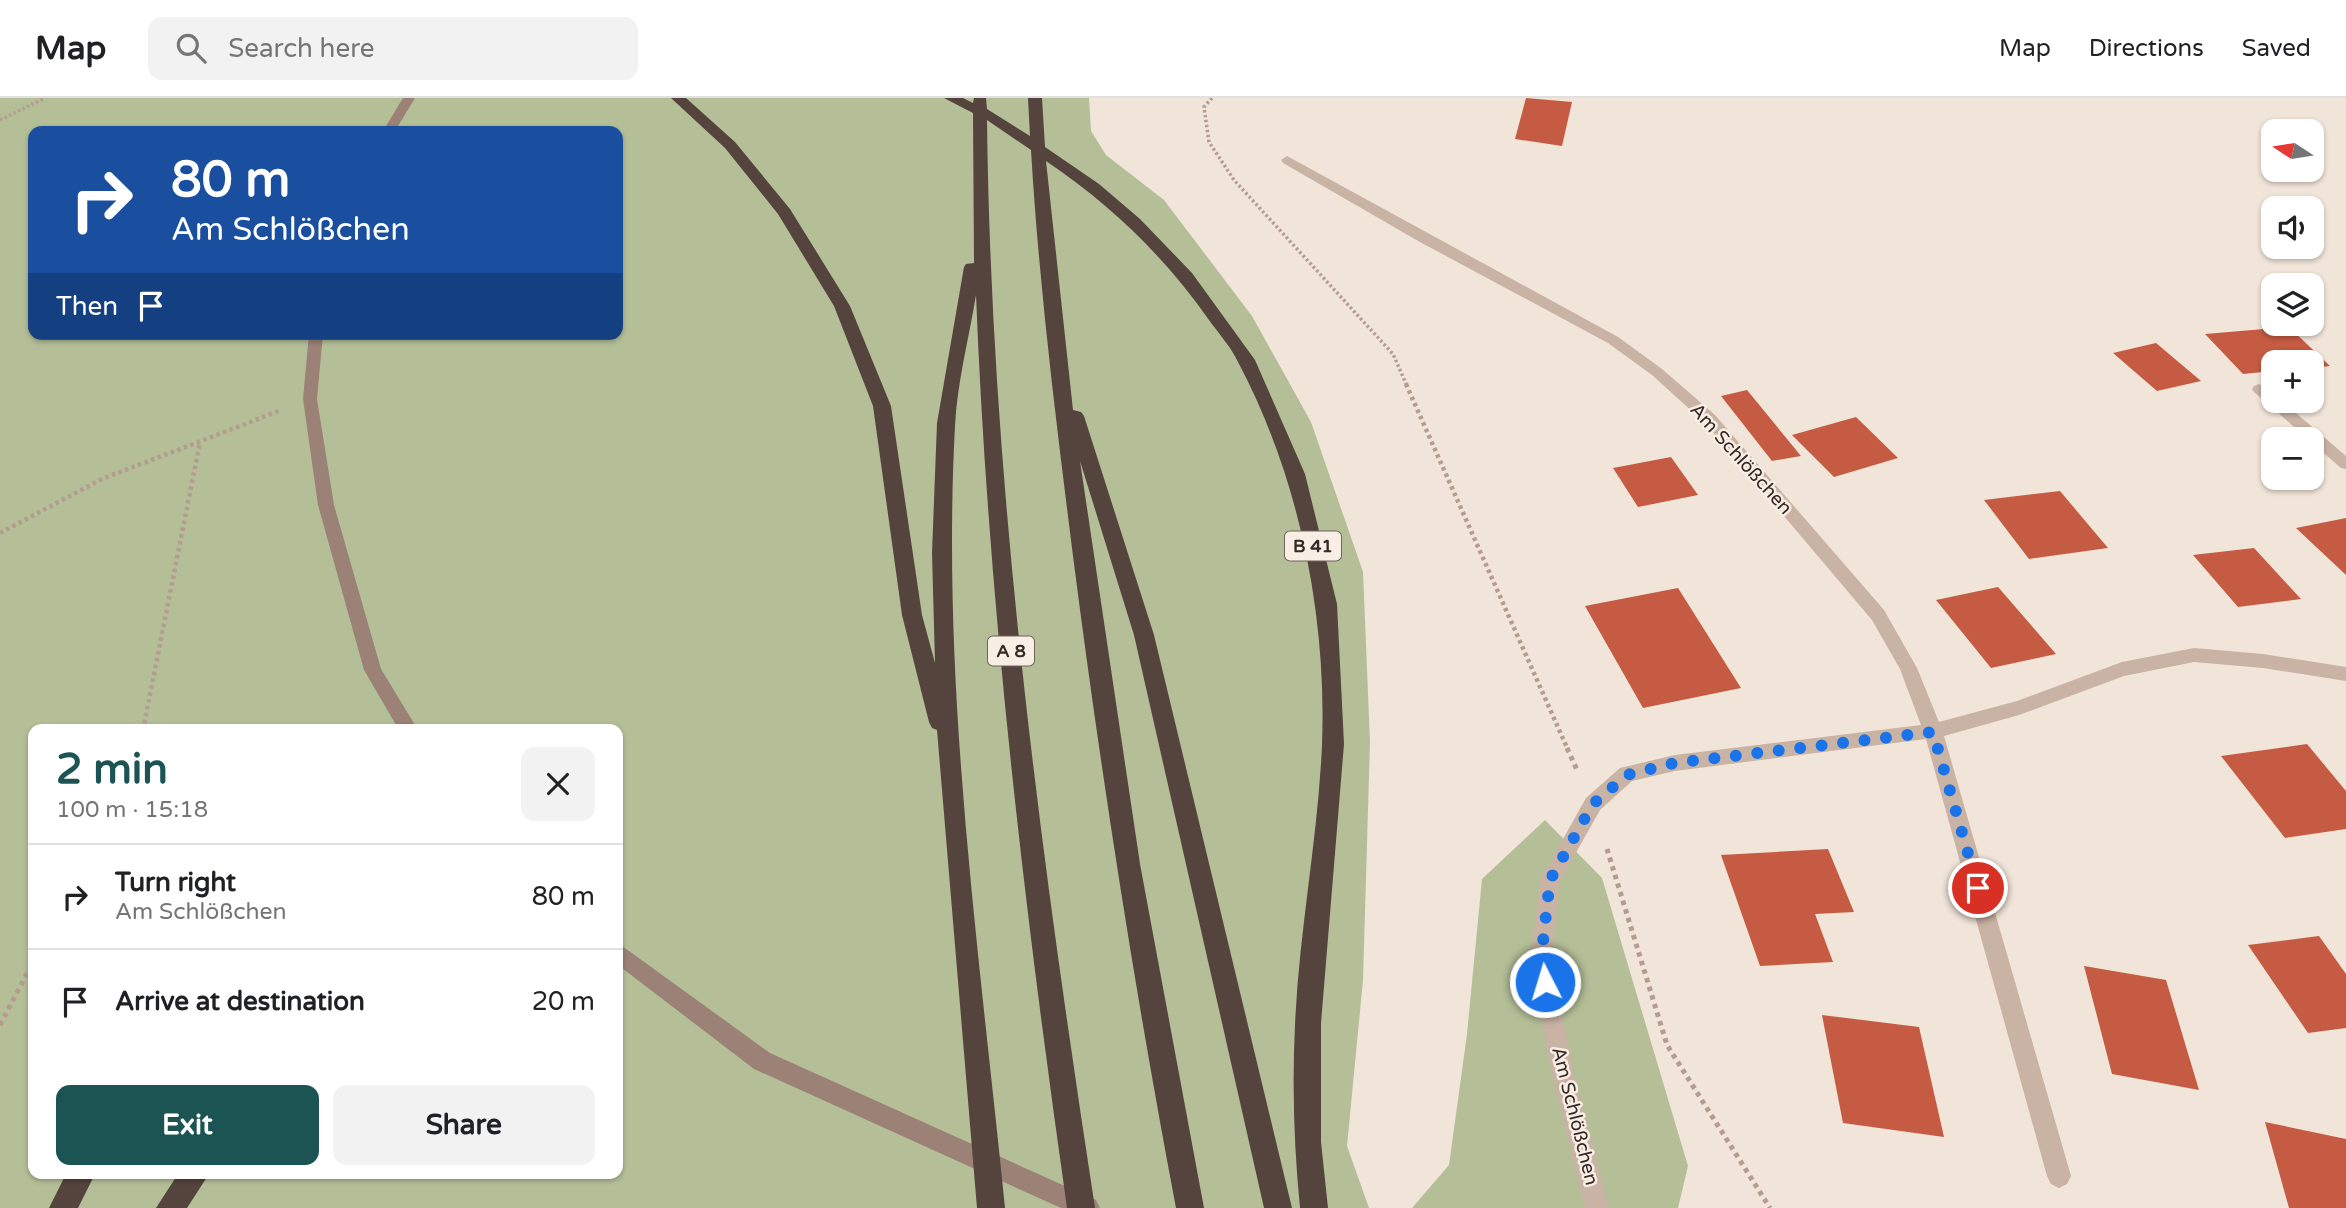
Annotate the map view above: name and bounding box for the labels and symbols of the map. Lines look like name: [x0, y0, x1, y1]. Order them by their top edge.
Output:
north arrow: [2261, 119, 2324, 182]
street label: Am Schlößchen: [1685, 399, 1797, 519]
road number: B 41: [1285, 532, 1341, 560]
road number: A 8: [988, 636, 1034, 666]
pin: [1948, 858, 2008, 918]
position arrow: [1508, 945, 1582, 1019]
street label: Am Schlößchen: [1547, 1045, 1603, 1187]

